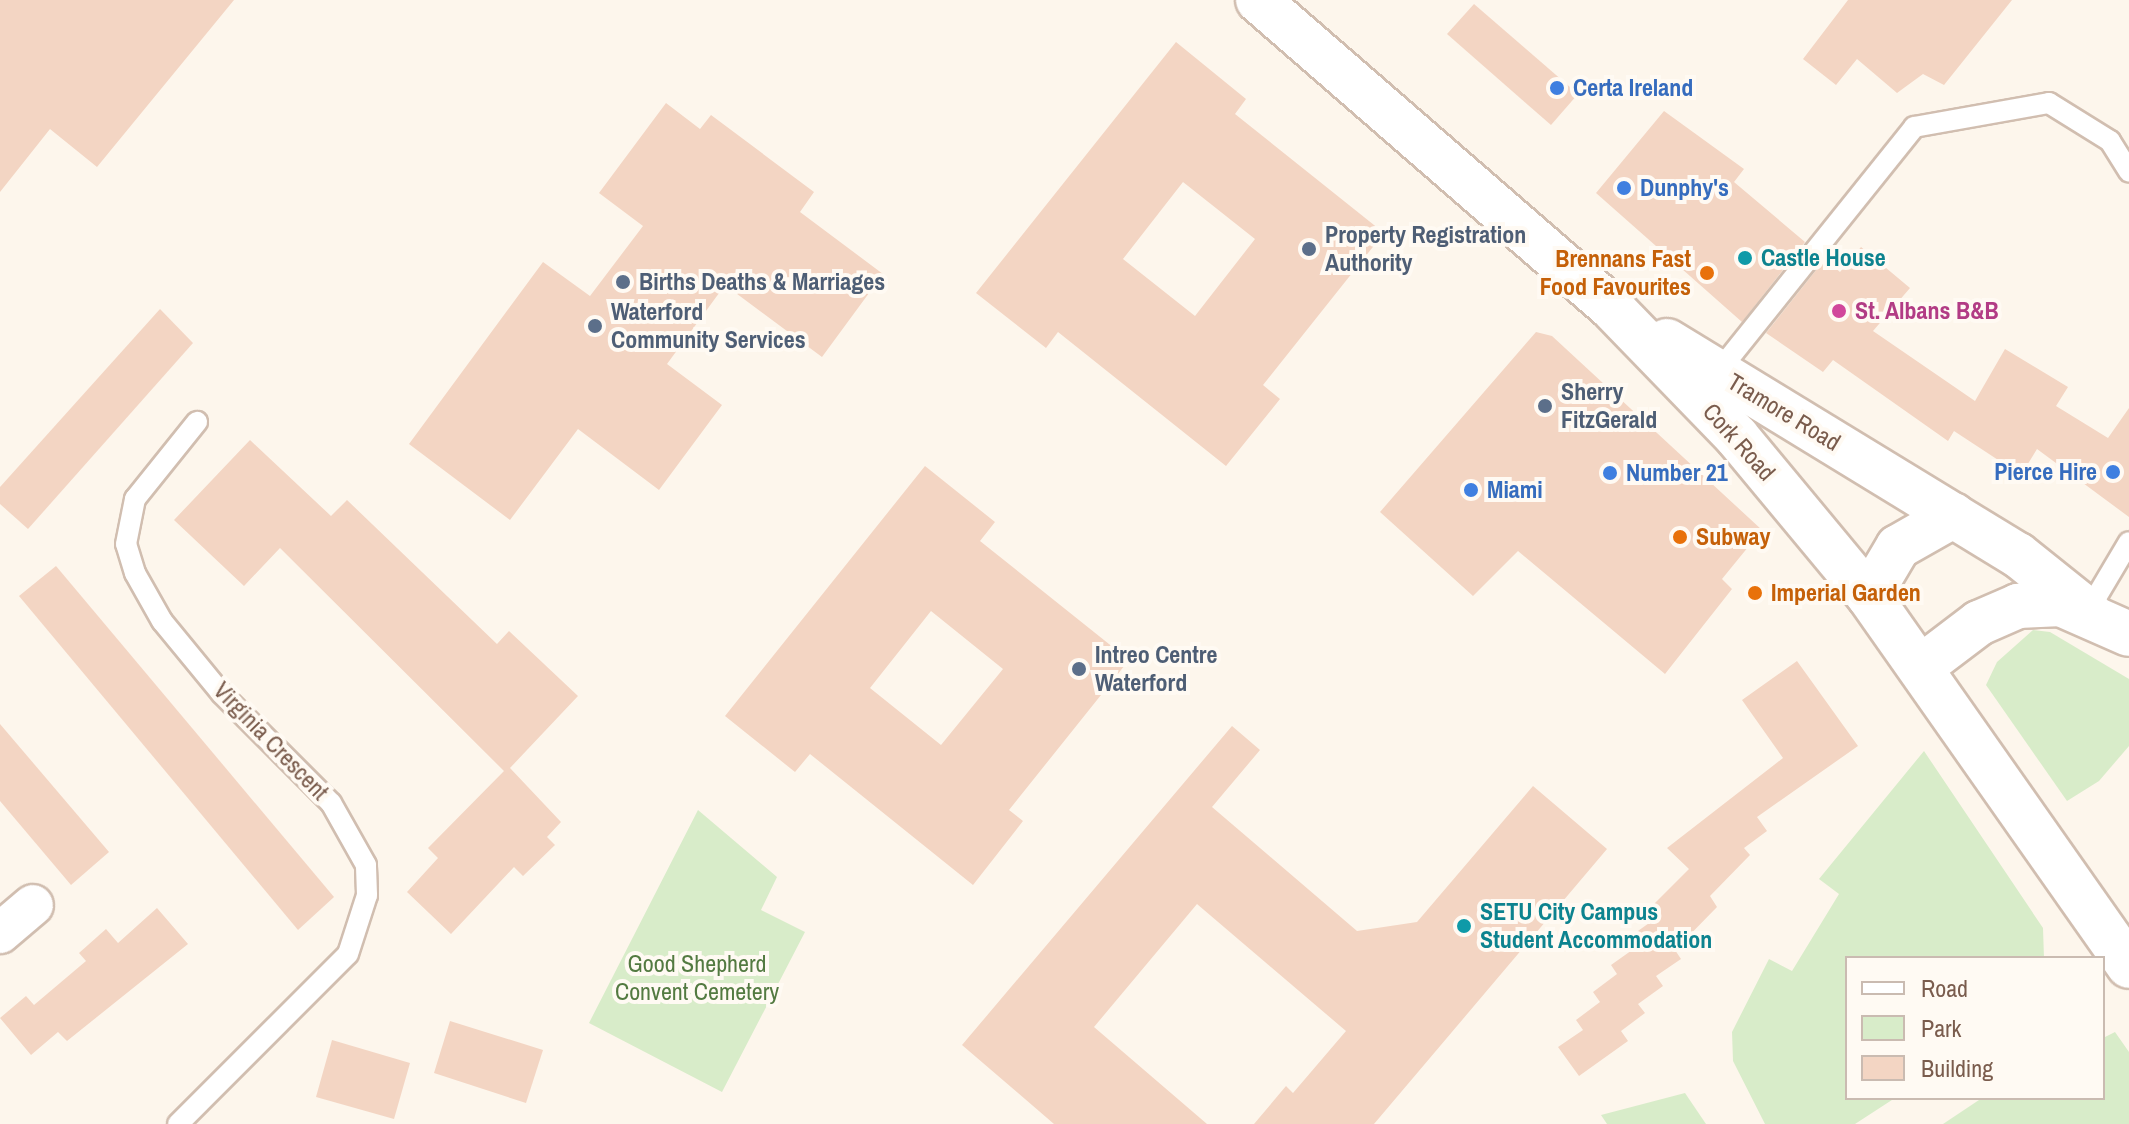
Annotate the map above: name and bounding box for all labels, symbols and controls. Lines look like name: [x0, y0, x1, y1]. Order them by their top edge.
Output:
place label: Certa Ireland: [1573, 74, 1693, 102]
marker: Certa Ireland: [1548, 79, 1566, 97]
place label: Dunphy's: [1640, 174, 1729, 202]
marker: Dunphy's: [1615, 179, 1633, 197]
place label: Property Registration Authority: [1325, 221, 1526, 277]
marker: Property Registration Authority: [1300, 240, 1318, 258]
place label: Castle House: [1761, 244, 1886, 272]
place label: Brennans Fast Food Favourites: [1540, 245, 1691, 301]
marker: Castle House: [1736, 249, 1754, 267]
marker: Brennans Fast Food Favourites: [1698, 264, 1716, 282]
place label: Births Deaths & Marriages: [639, 268, 885, 296]
marker: Births Deaths & Marriages: [614, 273, 632, 291]
place label: St. Albans B&B: [1855, 297, 1999, 325]
place label: Waterford Community Services: [611, 298, 806, 354]
marker: St. Albans B&B: [1830, 302, 1848, 320]
marker: Waterford Community Services: [586, 317, 604, 335]
street label: Tramore Road: [1723, 367, 1845, 457]
place label: Sherry FitzGerald: [1561, 378, 1657, 434]
marker: Sherry FitzGerald: [1536, 397, 1554, 415]
street label: Cork Road: [1697, 397, 1781, 487]
place label: Pierce Hire: [1994, 458, 2097, 486]
place label: Number 21: [1626, 459, 1728, 487]
marker: Pierce Hire: [2104, 463, 2122, 481]
marker: Number 21: [1601, 464, 1619, 482]
place label: Miami: [1487, 476, 1543, 504]
marker: Miami: [1462, 481, 1480, 499]
place label: Subway: [1696, 523, 1770, 551]
marker: Subway: [1671, 528, 1689, 546]
place label: Imperial Garden: [1771, 579, 1921, 607]
marker: Imperial Garden: [1746, 584, 1764, 602]
place label: Intreo Centre Waterford: [1095, 641, 1217, 697]
marker: Intreo Centre Waterford: [1070, 660, 1088, 678]
street label: Virginia Crescent: [208, 676, 334, 806]
place label: SETU City Campus Student Accommodation: [1480, 898, 1713, 954]
marker: SETU City Campus Student Accommodation: [1455, 917, 1473, 935]
park label: Good Shepherd Convent Cemetery: [615, 950, 779, 1006]
legend: [1845, 956, 2105, 1100]
text: Road: [1921, 972, 1968, 1004]
text: Park: [1921, 1012, 1961, 1044]
text: Building: [1921, 1052, 1993, 1084]

